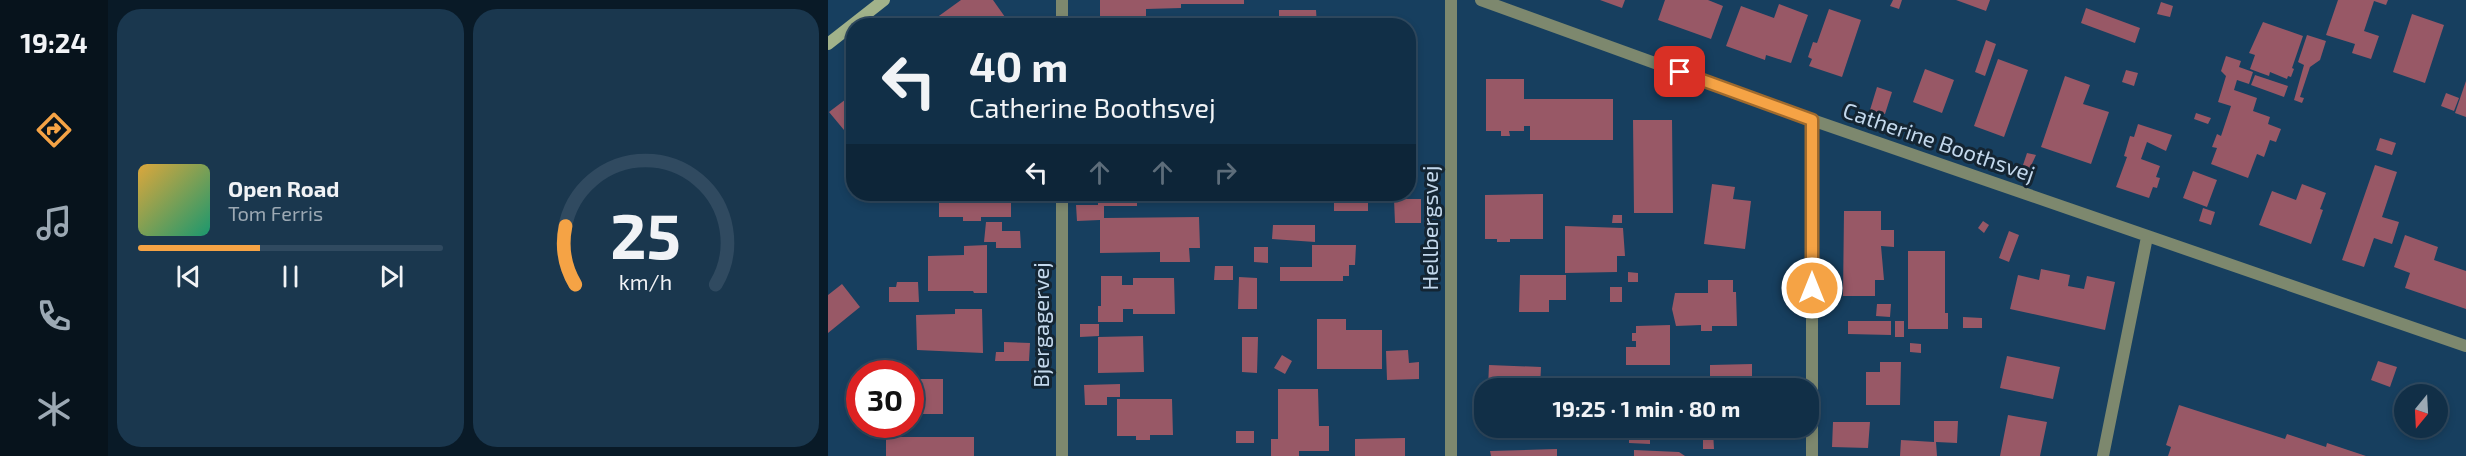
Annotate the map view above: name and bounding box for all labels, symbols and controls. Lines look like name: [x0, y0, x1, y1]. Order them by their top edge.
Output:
text: 19:24: [20, 26, 88, 58]
text: 40 m: [969, 40, 1068, 90]
icon: left: [870, 42, 948, 120]
pin: [1654, 46, 1705, 97]
icon: arrive: [1663, 55, 1696, 88]
text: Catherine Boothsvej: [969, 91, 1216, 123]
street label: Catherine Boothsvej: [1840, 96, 2039, 187]
icon: directions: [33, 109, 75, 151]
icon: left: [1020, 156, 1053, 189]
icon: ahead: [1083, 156, 1116, 189]
icon: ahead: [1146, 156, 1179, 189]
icon: right: [1209, 156, 1242, 189]
street label: Hellbergsvej: [1416, 166, 1443, 290]
text: Open Road: [228, 175, 340, 201]
text: 25: [610, 197, 681, 272]
text: Tom Ferris: [228, 201, 323, 225]
icon: music: [33, 202, 75, 244]
position arrow: [1780, 256, 1844, 320]
icon: previous: [172, 260, 205, 293]
icon: pause: [274, 260, 307, 293]
icon: next: [375, 260, 408, 293]
street label: Bjergagervej: [1027, 262, 1054, 388]
text: km/h: [619, 269, 672, 294]
icon: phone: [33, 295, 75, 337]
speed limit sign: 30: [846, 360, 924, 438]
north arrow: [2394, 384, 2448, 438]
map controls: [2394, 384, 2448, 438]
icon: climate: [33, 388, 75, 430]
text: 19:25 · 1 min · 80 m: [1553, 395, 1740, 421]

